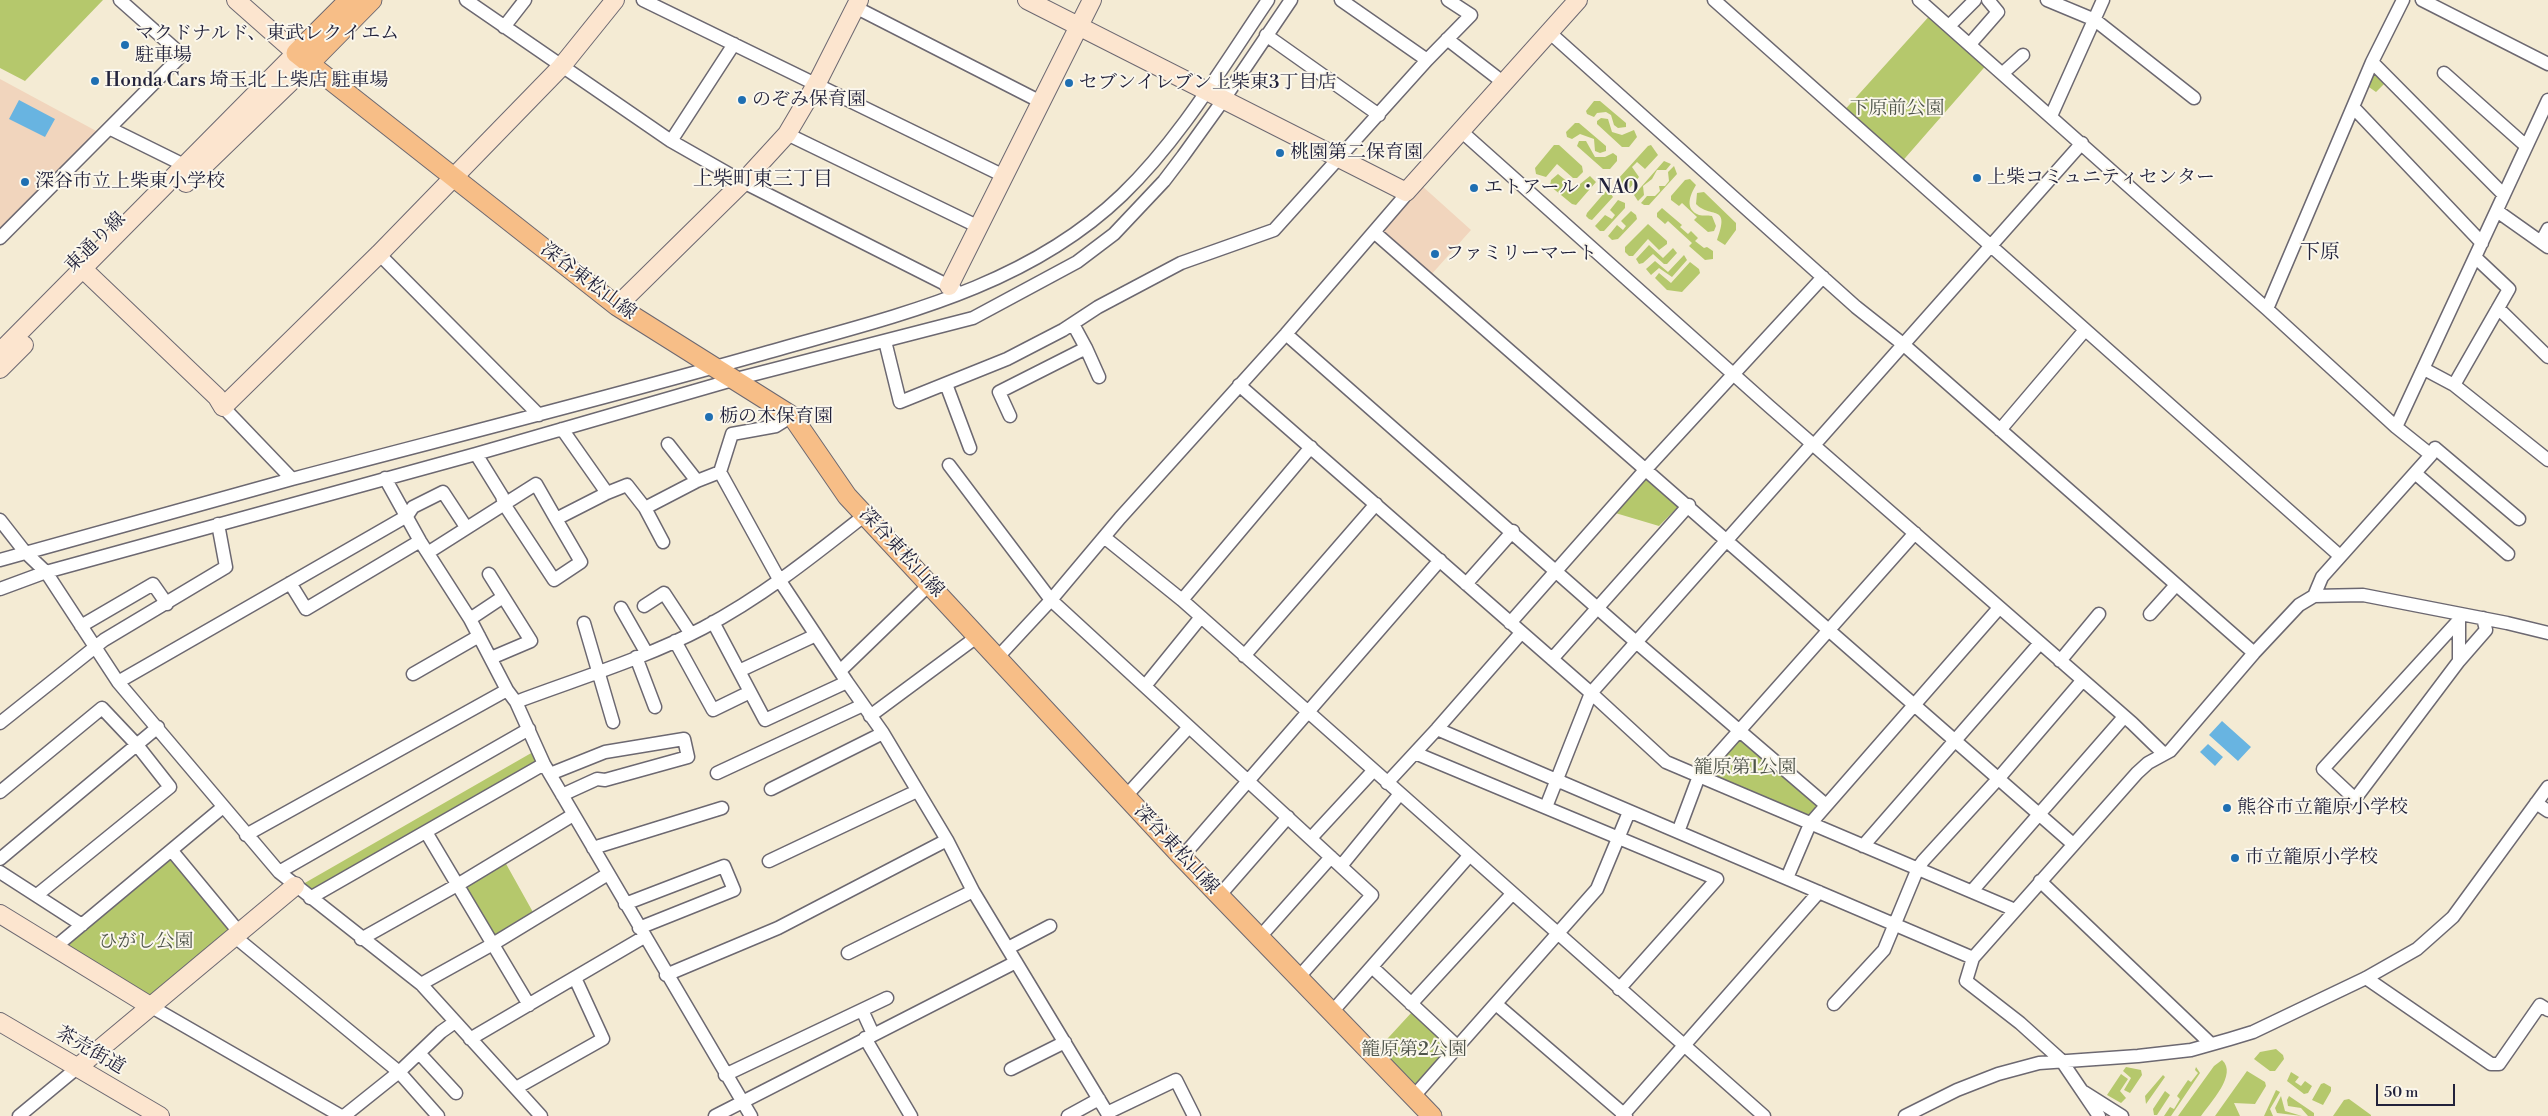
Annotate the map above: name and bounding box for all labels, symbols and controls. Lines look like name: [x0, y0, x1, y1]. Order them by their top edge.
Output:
place label: マクドナルド、東武レクイエム 駐車場: [135, 23, 399, 67]
marker: マクドナルド、東武レクイエム 駐車場: [119, 39, 131, 51]
place label: Honda Cars 埼玉北 上柴店 駐車場: [105, 70, 388, 92]
place label: セブンイレブン上柴東3丁目店: [1079, 72, 1336, 94]
marker: Honda Cars 埼玉北 上柴店 駐車場: [89, 75, 101, 87]
marker: セブンイレブン上柴東3丁目店: [1063, 77, 1075, 89]
place label: のぞみ保育園: [752, 89, 866, 111]
marker: のぞみ保育園: [736, 94, 748, 106]
park label: 下原前公園: [1850, 98, 1944, 120]
place label: 桃園第二保育園: [1290, 142, 1423, 164]
marker: 桃園第二保育園: [1274, 147, 1286, 159]
place label: 上柴コミュニティセンター: [1987, 167, 2215, 189]
district label: 上柴町東三丁目: [693, 168, 833, 192]
place label: 深谷市立上柴東小学校: [35, 171, 225, 193]
marker: 上柴コミュニティセンター: [1971, 172, 1983, 184]
marker: 深谷市立上柴東小学校: [19, 176, 31, 188]
place label: エトアール・NAO: [1484, 177, 1638, 199]
marker: エトアール・NAO: [1468, 182, 1480, 194]
street label: 東通り線: [61, 208, 131, 278]
street label: 深谷東松山線: [536, 239, 640, 325]
district label: 下原: [2300, 241, 2340, 265]
place label: ファミリーマート: [1445, 243, 1597, 265]
marker: ファミリーマート: [1429, 248, 1441, 260]
place label: 栃の木保育園: [719, 406, 833, 428]
marker: 栃の木保育園: [703, 411, 715, 423]
street label: 深谷東松山線: [854, 504, 948, 602]
park label: 籠原第1公園: [1693, 757, 1797, 779]
place label: 熊谷市立籠原小学校: [2237, 797, 2408, 819]
street label: 深谷東松山線: [1129, 801, 1223, 899]
marker: 熊谷市立籠原小学校: [2221, 802, 2233, 814]
place label: 市立籠原小学校: [2245, 847, 2378, 869]
marker: 市立籠原小学校: [2229, 852, 2241, 864]
park label: ひがし公園: [99, 931, 193, 953]
street label: 茶売街道: [51, 1022, 129, 1080]
park label: 籠原第2公園: [1361, 1039, 1467, 1061]
scale bar: [2378, 1074, 2457, 1106]
text: 50 m: [2384, 1083, 2418, 1102]

